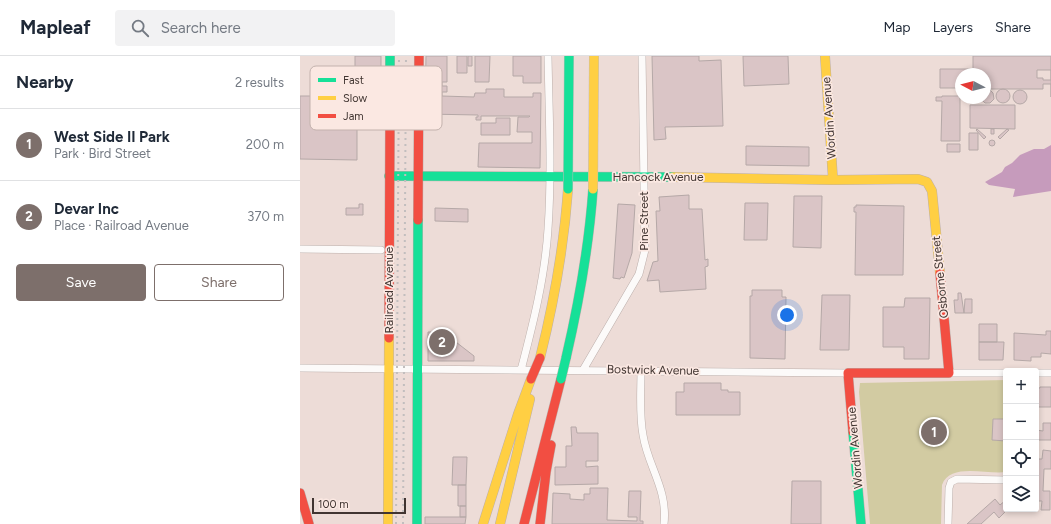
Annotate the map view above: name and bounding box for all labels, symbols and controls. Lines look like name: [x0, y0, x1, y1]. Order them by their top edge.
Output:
search box: [115, 10, 395, 46]
text: Mapleaf: [20, 16, 91, 39]
icon: search: [129, 17, 151, 39]
text: Search here: [161, 19, 241, 37]
text: Map: [883, 19, 911, 36]
text: Layers: [933, 19, 973, 36]
text: Share: [995, 19, 1031, 36]
legend: [310, 66, 442, 130]
north arrow: [955, 68, 991, 104]
text: Nearby: [16, 72, 74, 92]
text: Fast: [343, 74, 364, 87]
text: 2 results: [235, 75, 284, 90]
street label: Wordin Avenue: [819, 76, 839, 159]
text: Slow: [343, 92, 367, 105]
text: Jam: [343, 110, 364, 123]
text: West Side II Park: [54, 128, 170, 146]
text: 1: [26, 137, 32, 152]
text: 200 m: [246, 137, 284, 152]
text: Park · Bird Street: [54, 146, 151, 161]
street label: Hancock Avenue: [612, 170, 704, 184]
street label: Pine Street: [637, 191, 651, 251]
text: Devar Inc: [54, 200, 119, 218]
text: 2: [25, 209, 33, 224]
text: 370 m: [247, 209, 284, 224]
text: Place · Railroad Avenue: [54, 218, 189, 233]
street label: Osborne Street: [929, 235, 951, 319]
street label: Railroad Avenue: [382, 246, 396, 333]
button: Save: [16, 264, 146, 301]
button: Share: [154, 264, 284, 301]
your location: [777, 305, 797, 325]
pin: 2: [429, 327, 455, 357]
street label: Bostwick Avenue: [607, 362, 700, 378]
map controls: [1003, 368, 1039, 512]
button: +: [1003, 368, 1039, 404]
button: −: [1003, 404, 1039, 440]
street label: Wordin Avenue: [844, 406, 866, 490]
pin: 1: [921, 417, 947, 447]
button: locate: [1003, 440, 1039, 476]
button: layers: [1003, 476, 1039, 512]
scale bar: [312, 496, 406, 515]
text: 100 m: [318, 498, 349, 511]

